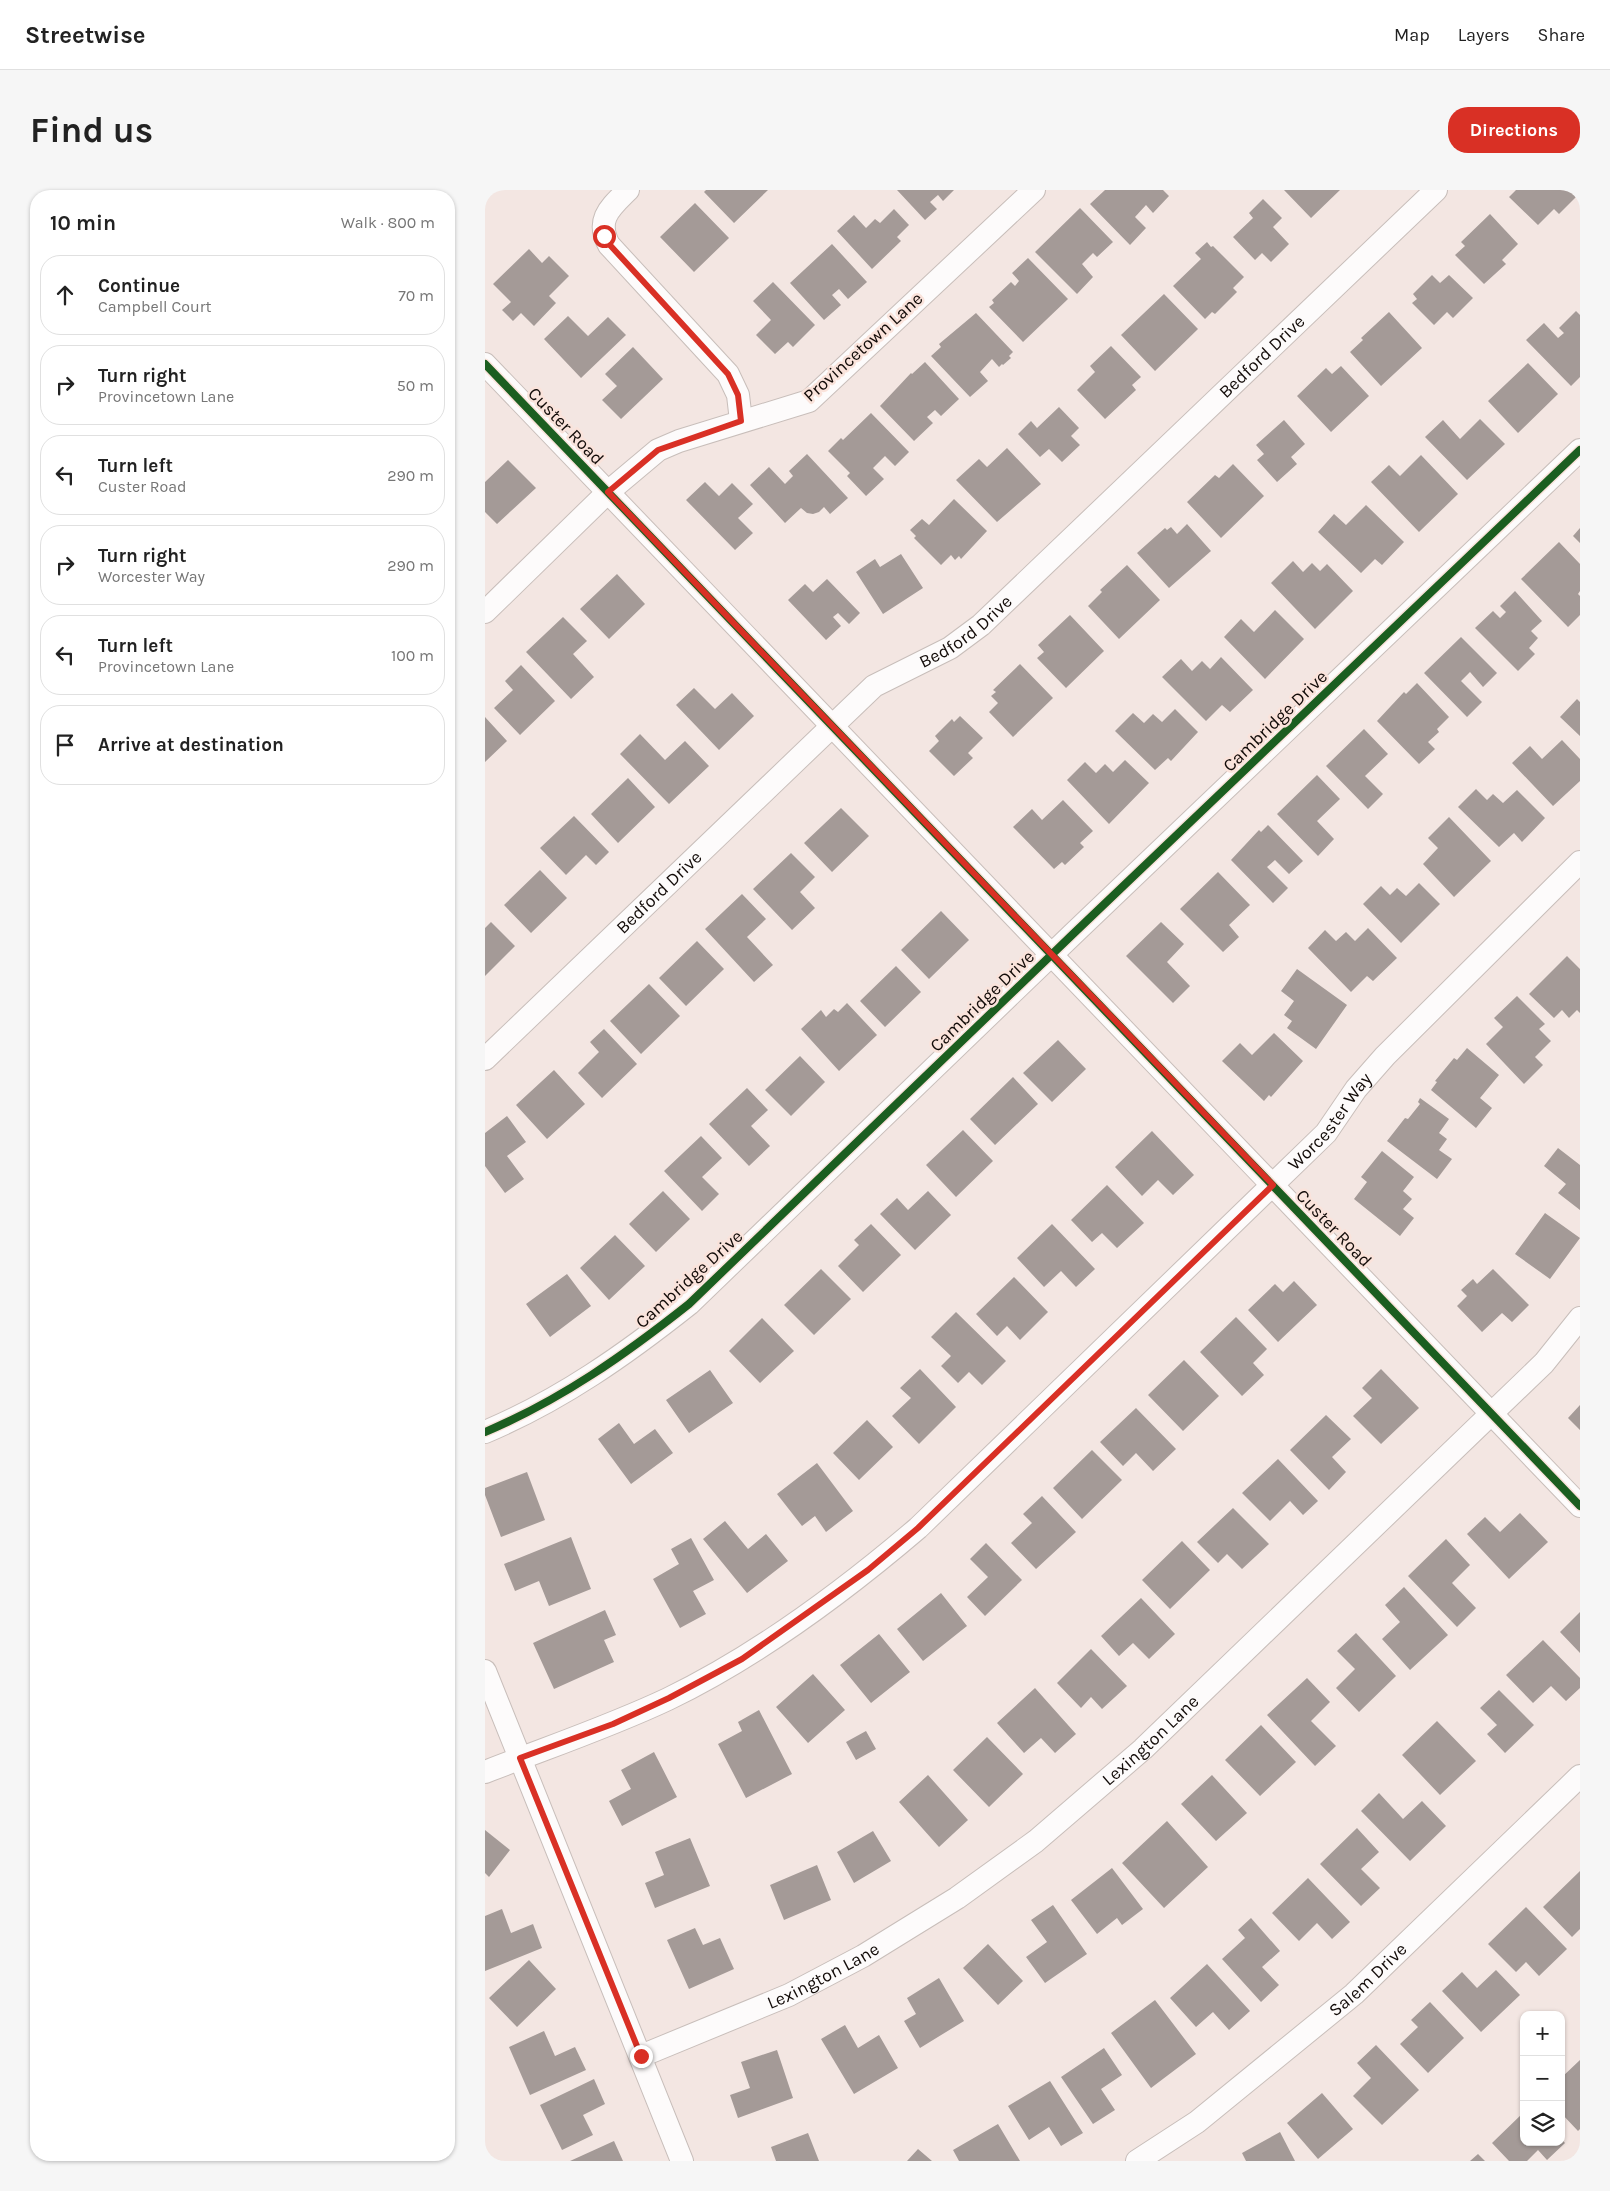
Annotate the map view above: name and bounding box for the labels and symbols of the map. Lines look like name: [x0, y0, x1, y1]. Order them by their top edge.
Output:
route start: [593, 225, 616, 248]
street label: Provincetown Lane: [799, 288, 927, 406]
street label: Bedford Drive: [1214, 310, 1309, 403]
street label: Custer Road: [523, 383, 609, 469]
street label: Bedford Drive: [915, 590, 1017, 673]
street label: Cambridge Drive: [1218, 666, 1332, 776]
street label: Bedford Drive: [611, 846, 707, 938]
street label: Cambridge Drive: [925, 946, 1039, 1056]
street label: Worcester Way: [1283, 1067, 1377, 1175]
street label: Custer Road: [1291, 1185, 1377, 1271]
street label: Cambridge Drive: [631, 1225, 747, 1333]
street label: Lexington Lane: [1098, 1690, 1203, 1790]
street label: Lexington Lane: [764, 1938, 883, 2014]
street label: Salem Drive: [1324, 1938, 1411, 2021]
route end: [630, 2045, 653, 2068]

